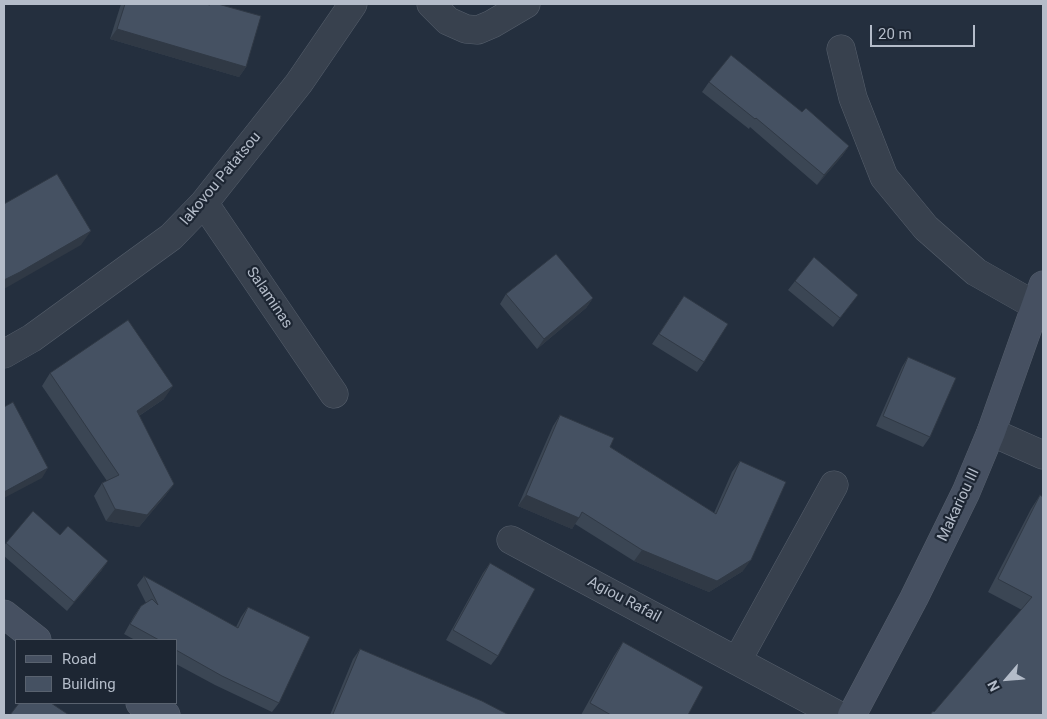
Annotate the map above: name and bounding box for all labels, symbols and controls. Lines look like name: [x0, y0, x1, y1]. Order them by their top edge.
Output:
scale bar: [872, 15, 977, 47]
text: 20 m: [878, 25, 912, 43]
street label: Iakovou Patatsou: [177, 129, 265, 229]
street label: Salaminas: [242, 264, 296, 332]
street label: Makariou III: [934, 466, 984, 544]
street label: Agiou Rafail: [584, 573, 664, 627]
legend: [15, 639, 178, 704]
text: Road: [62, 650, 96, 668]
north arrow: [982, 654, 1032, 704]
text: Building: [62, 675, 116, 693]
text: N: [984, 678, 1003, 694]

